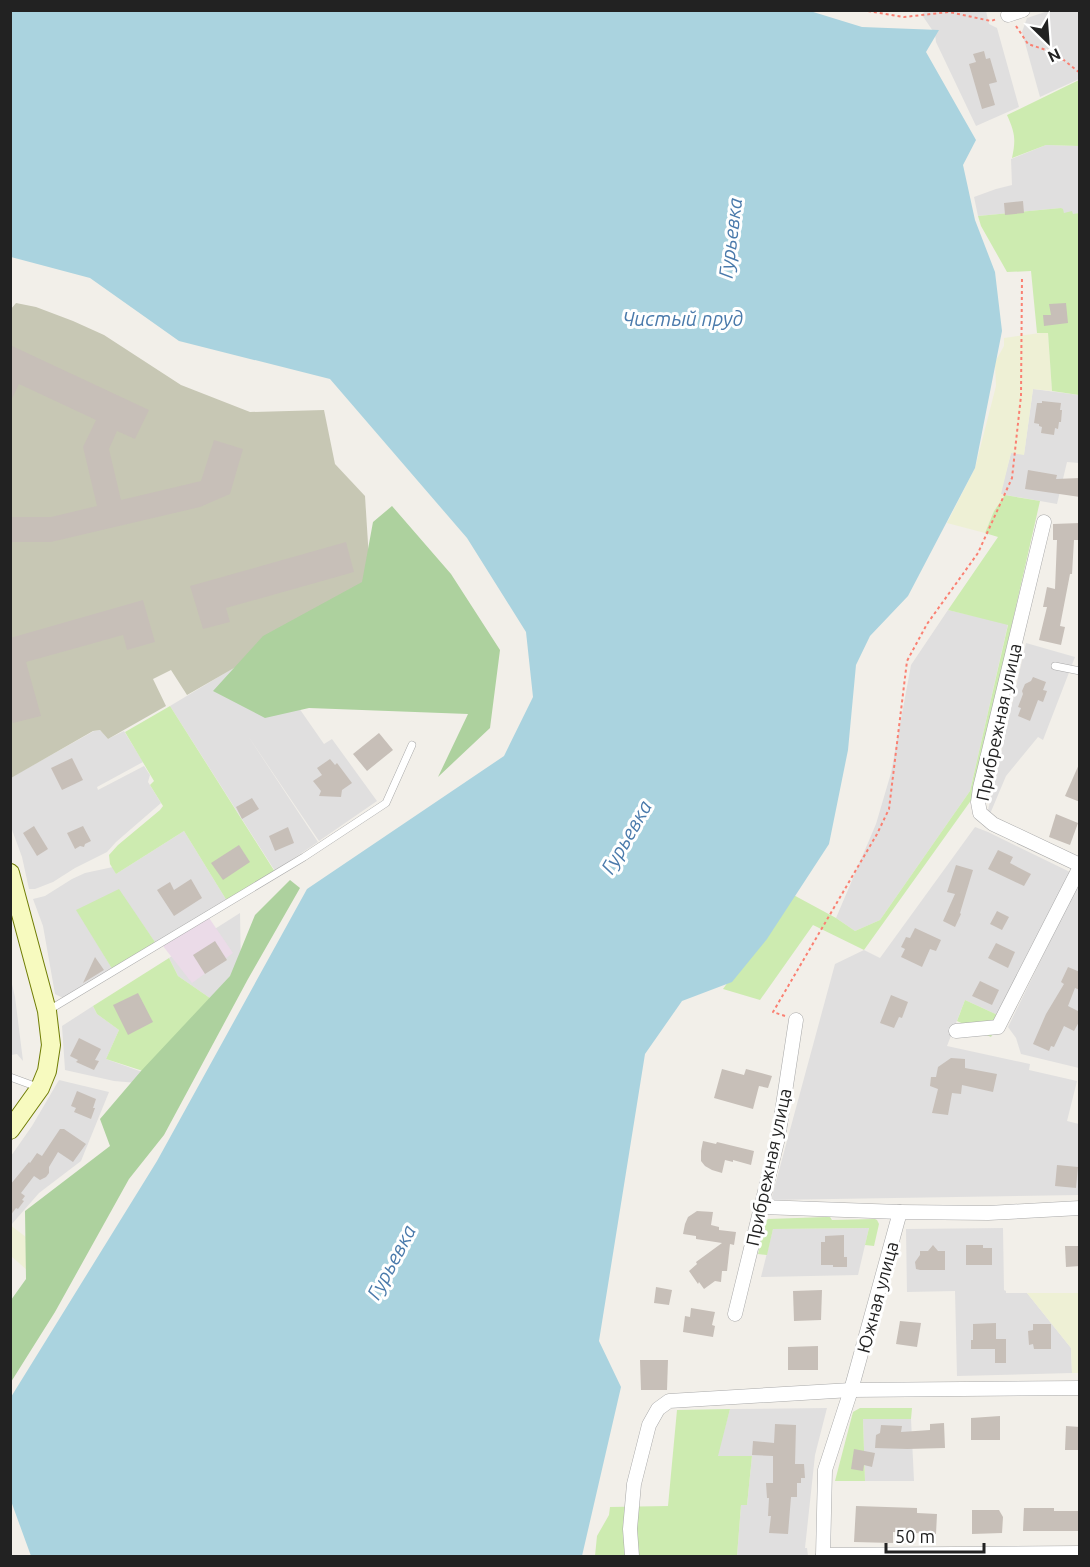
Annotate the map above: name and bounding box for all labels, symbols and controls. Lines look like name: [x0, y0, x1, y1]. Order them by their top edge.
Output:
north arrow: [1018, 12, 1078, 72]
text: N: [1045, 45, 1064, 66]
water label: Гурьевка: [714, 196, 746, 280]
water label: Чистый пруд: [623, 307, 743, 330]
street label: Прибрежная улица: [972, 641, 1024, 803]
water label: Гурьевка: [596, 796, 656, 878]
street label: Прибрежная улица: [742, 1086, 794, 1248]
water label: Гурьевка: [362, 1221, 420, 1303]
street label: Южная улица: [853, 1239, 901, 1355]
scale bar: [886, 1516, 984, 1554]
text: 50 m: [895, 1526, 935, 1546]

